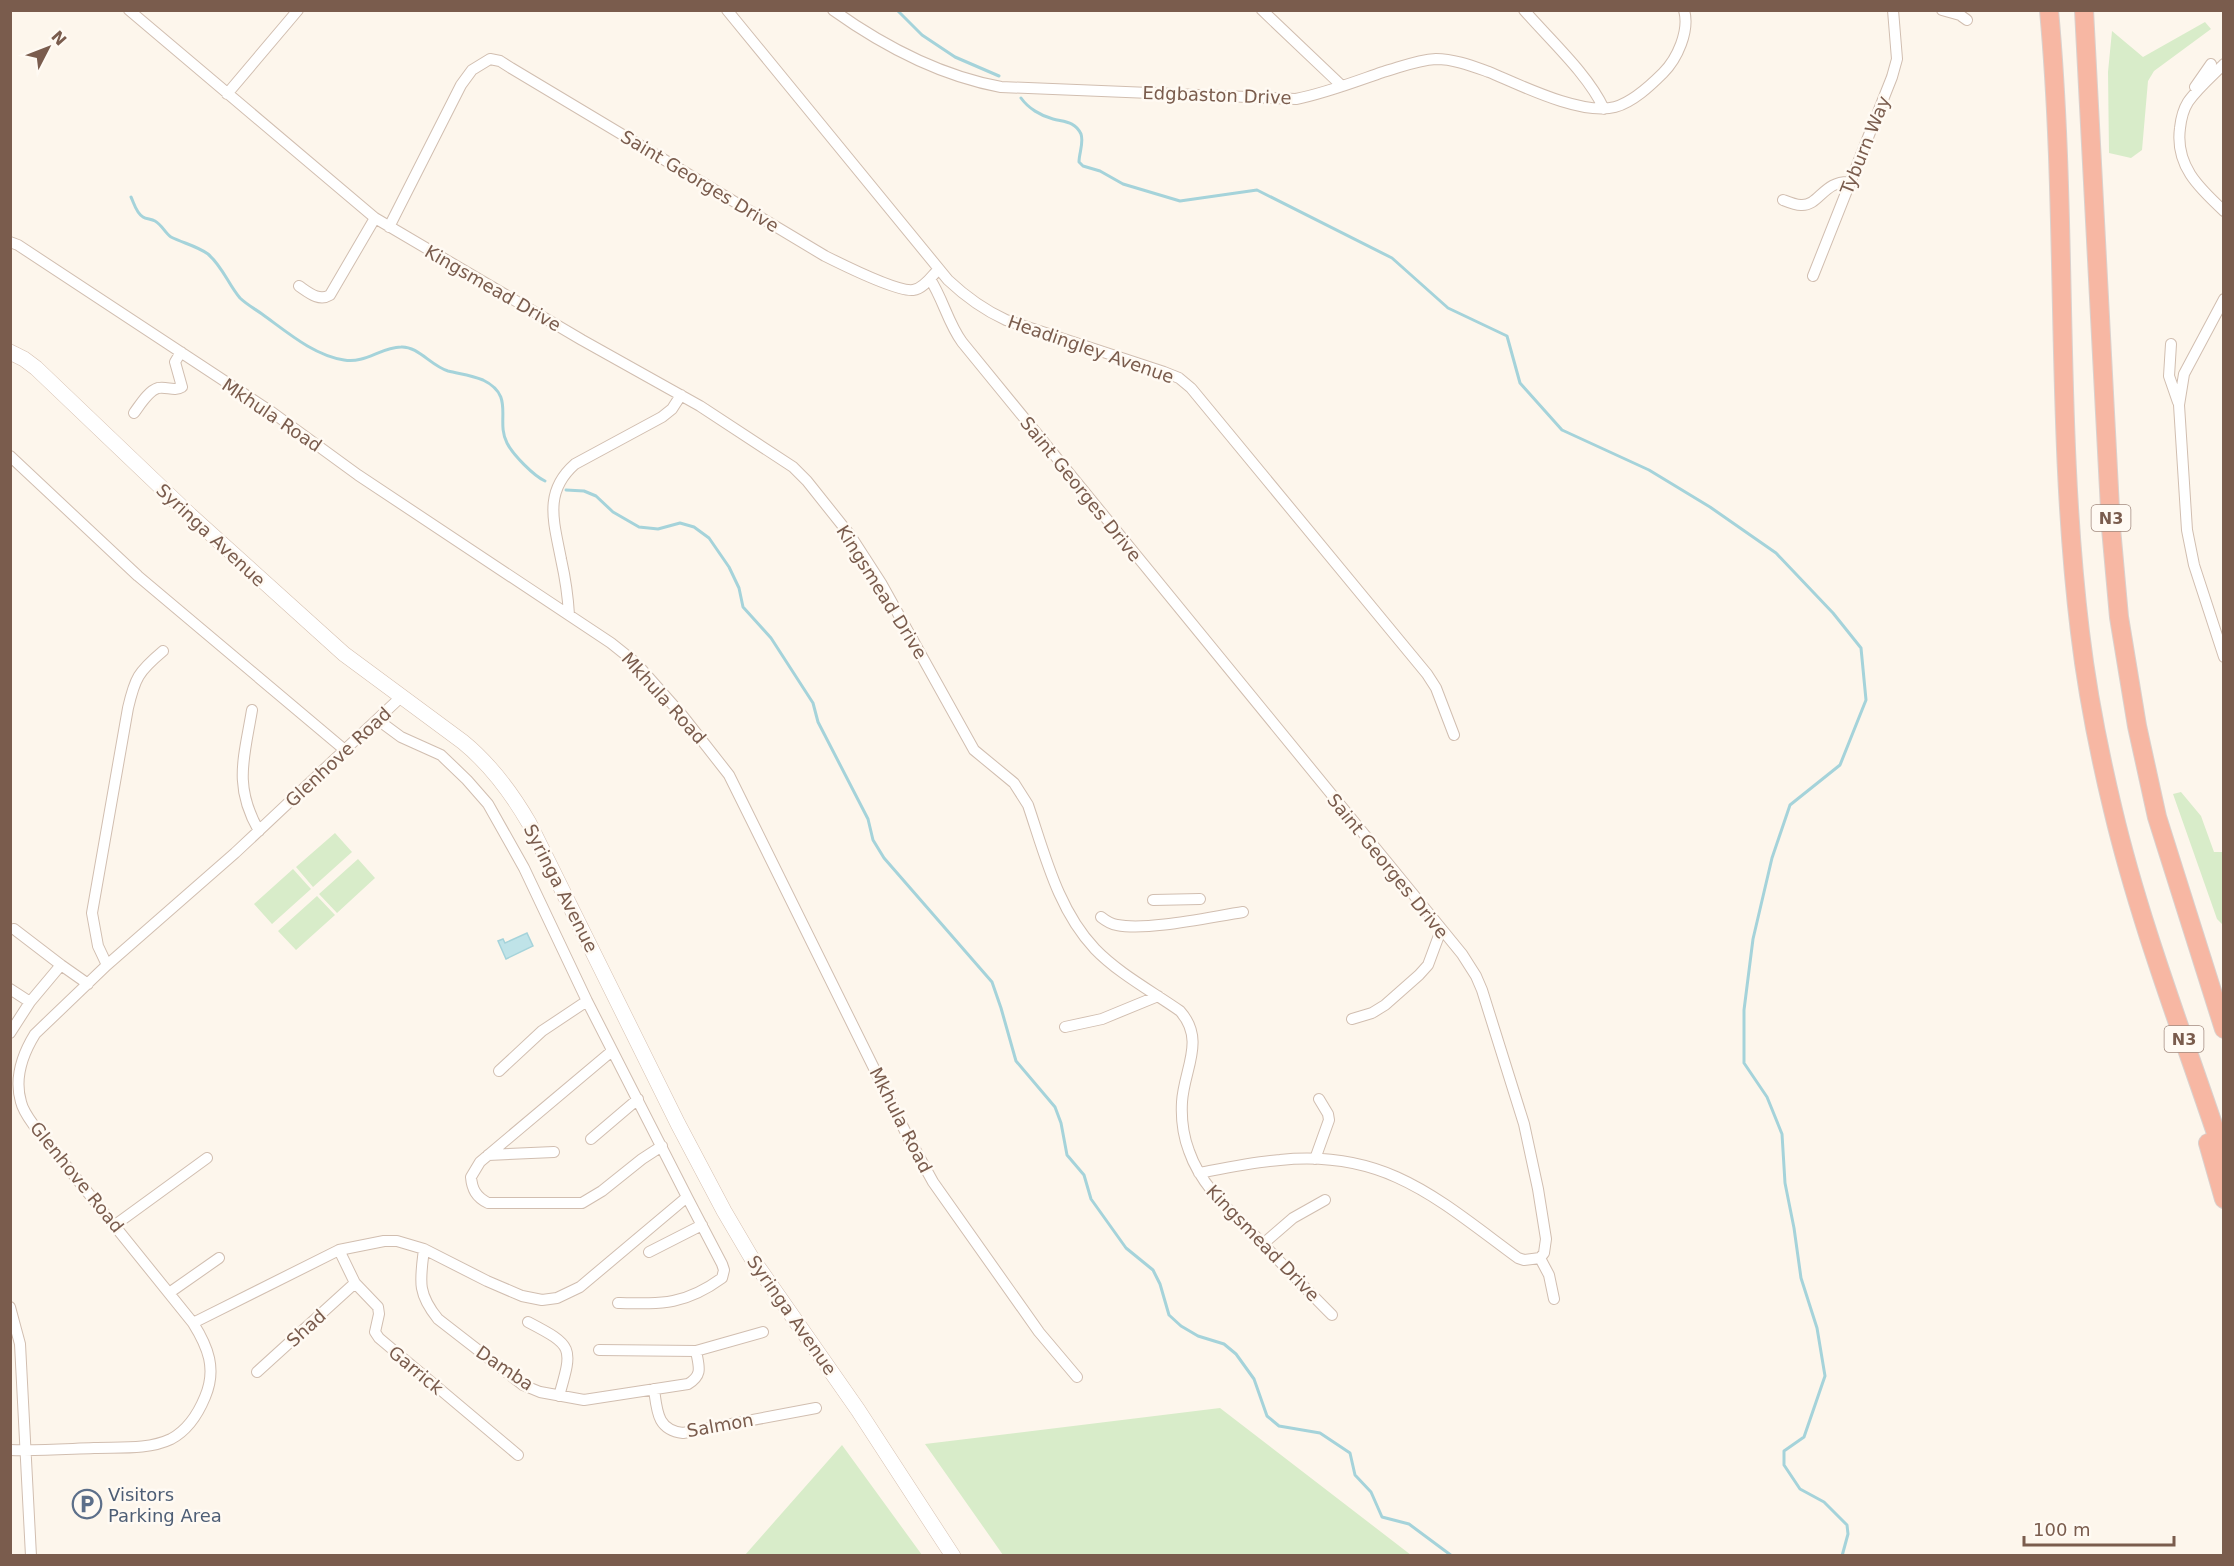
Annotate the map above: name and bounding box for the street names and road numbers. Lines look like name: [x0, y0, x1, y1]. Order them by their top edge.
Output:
street label: Edgbaston Drive: [1142, 82, 1292, 108]
street label: Tyburn Way: [1835, 92, 1894, 198]
street label: Saint Georges Drive: [617, 126, 783, 236]
street label: Kingsmead Drive: [421, 240, 565, 336]
street label: Headingley Avenue: [1005, 311, 1177, 387]
street label: Mkhula Road: [218, 374, 326, 456]
street label: Saint Georges Drive: [1016, 412, 1146, 566]
street label: Syringa Avenue: [152, 479, 270, 591]
road number: N3: [2092, 505, 2130, 531]
street label: Kingsmead Drive: [832, 521, 932, 663]
street label: Mkhula Road: [617, 648, 711, 748]
street label: Glenhove Road: [281, 703, 395, 811]
street label: Saint Georges Drive: [1323, 789, 1453, 943]
street label: Syringa Avenue: [520, 820, 602, 956]
road number: N3: [2164, 1026, 2204, 1052]
street label: Mkhula Road: [865, 1064, 937, 1176]
street label: Glenhove Road: [26, 1117, 128, 1237]
street label: Kingsmead Drive: [1202, 1180, 1324, 1306]
street label: Syringa Avenue: [743, 1251, 841, 1379]
street label: Shad: [282, 1305, 330, 1351]
street label: Garrick: [384, 1341, 448, 1399]
street label: Damba: [472, 1341, 538, 1395]
street label: Salmon: [685, 1409, 755, 1441]

